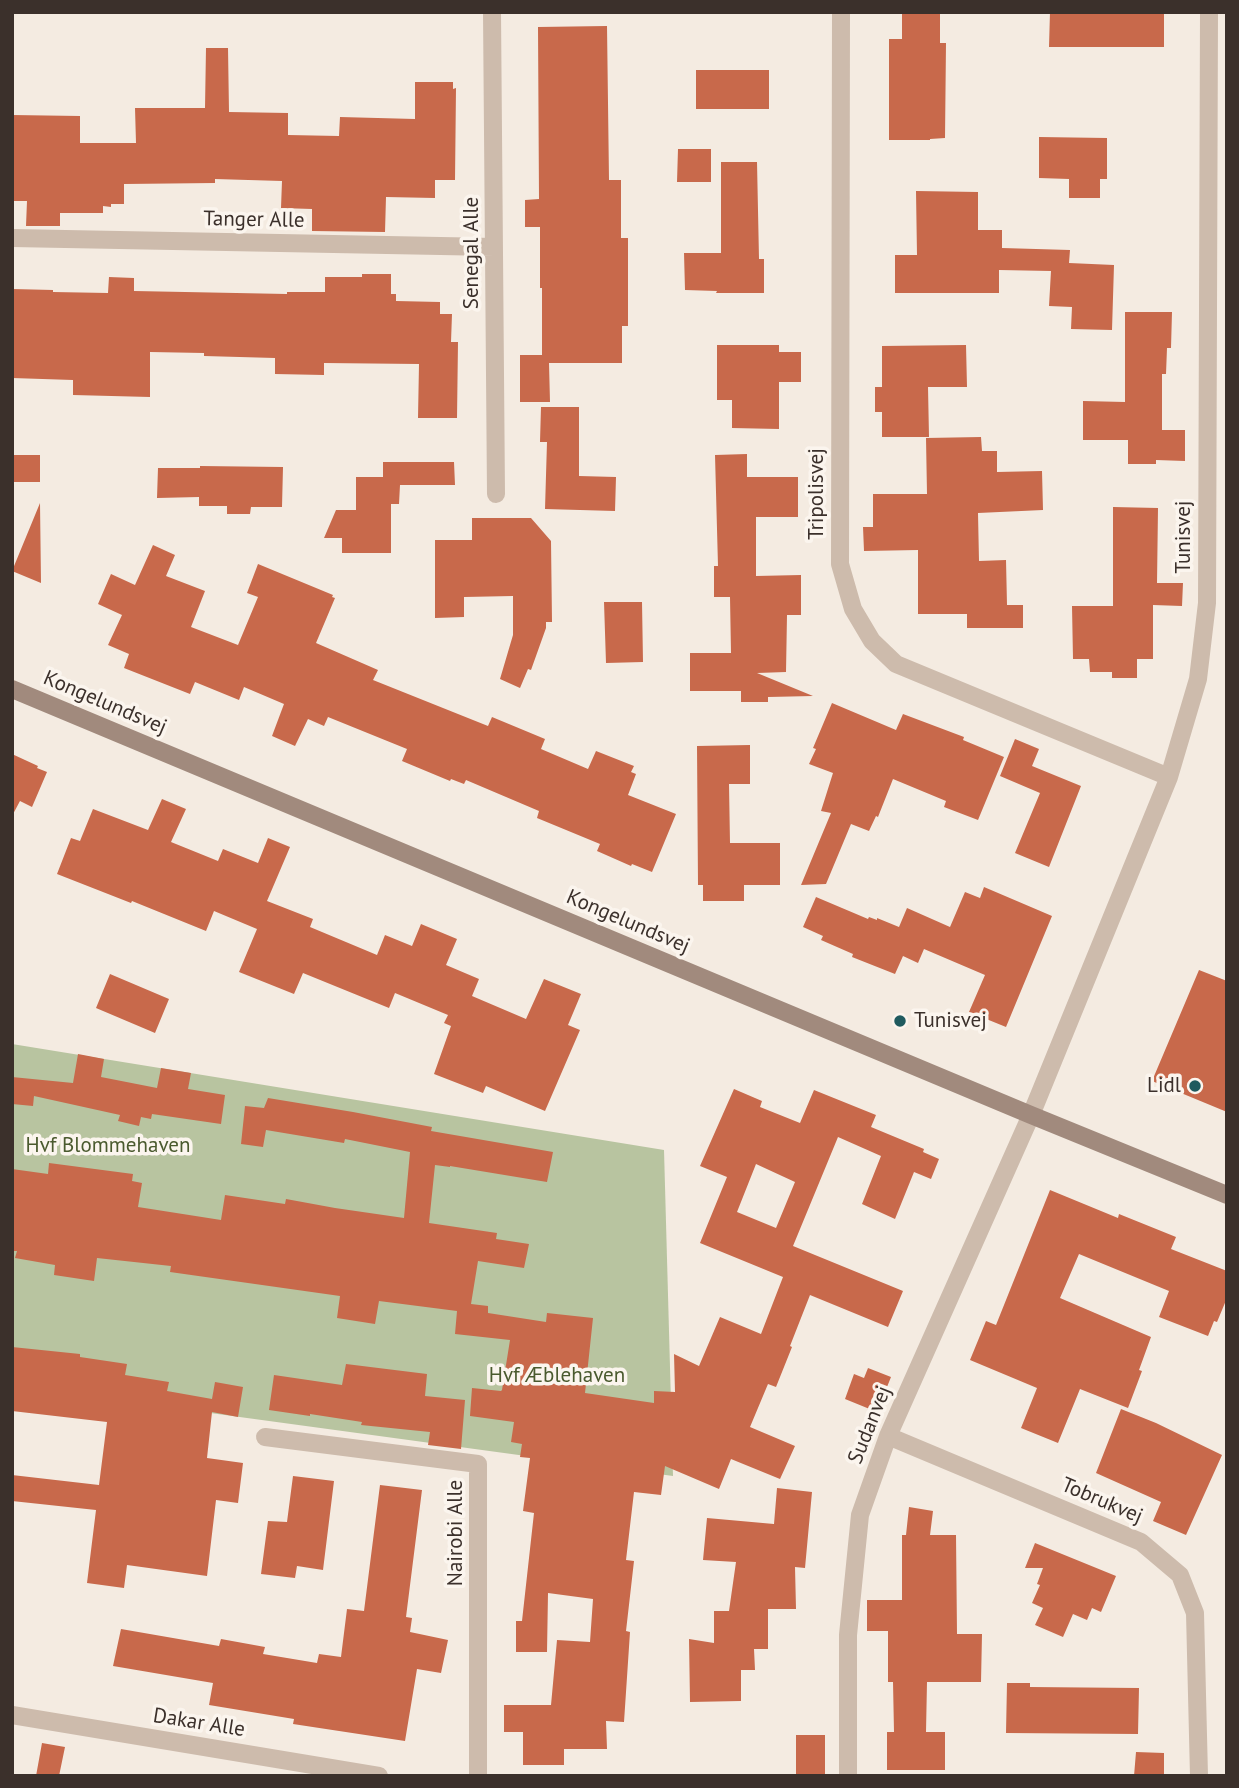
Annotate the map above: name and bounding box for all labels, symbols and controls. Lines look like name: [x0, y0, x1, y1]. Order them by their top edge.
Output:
street label: Senegal Alle: [459, 197, 485, 309]
street label: Tanger Alle: [203, 207, 305, 233]
street label: Tripolisvej: [804, 448, 830, 540]
street label: Tunisvej: [1171, 501, 1197, 573]
street label: Kongelundsvej: [39, 666, 171, 740]
street label: Kongelundsvej: [562, 885, 694, 959]
place label: Tunisvej: [914, 1008, 987, 1034]
marker: Tunisvej: [892, 1013, 908, 1029]
place label: Lidl: [1147, 1073, 1181, 1099]
marker: Lidl: [1187, 1078, 1203, 1094]
park label: Hvf Blommehaven: [26, 1133, 190, 1159]
park label: Hvf Æblehaven: [489, 1363, 625, 1389]
street label: Sudanvej: [843, 1382, 897, 1468]
street label: Tobrukvej: [1057, 1473, 1147, 1529]
street label: Nairobi Alle: [443, 1480, 469, 1586]
street label: Dakar Alle: [151, 1703, 247, 1743]

